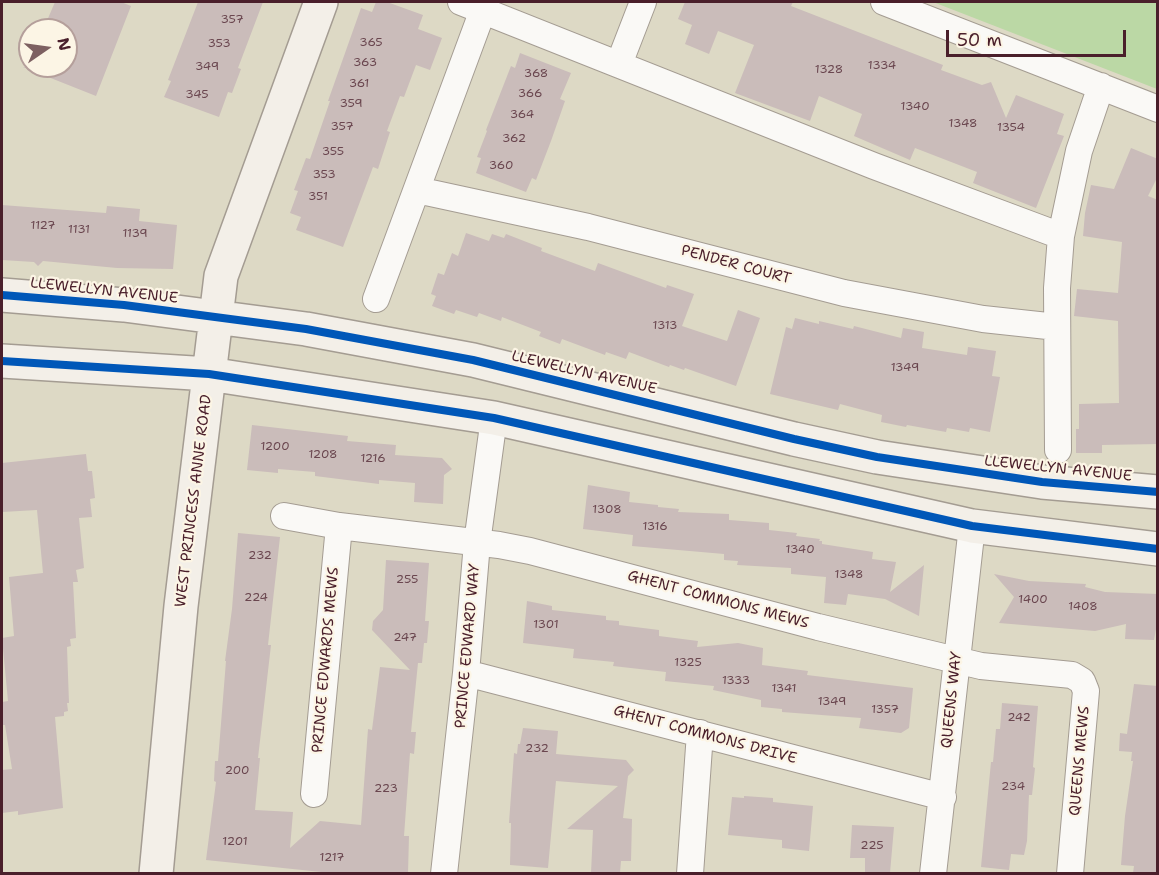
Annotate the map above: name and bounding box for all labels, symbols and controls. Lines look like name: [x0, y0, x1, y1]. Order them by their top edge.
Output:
house number: 357: [220, 13, 244, 27]
north arrow: [18, 18, 78, 78]
scale bar: [949, 18, 1129, 56]
text: 50 m: [957, 28, 1002, 52]
text: N: [52, 36, 76, 53]
house number: 365: [359, 36, 383, 50]
house number: 353: [207, 37, 231, 51]
house number: 363: [353, 56, 377, 70]
house number: 1334: [868, 59, 896, 73]
house number: 349: [195, 60, 219, 74]
house number: 1328: [815, 63, 843, 77]
house number: 368: [524, 67, 548, 81]
house number: 361: [349, 77, 369, 91]
house number: 366: [518, 87, 542, 101]
house number: 345: [185, 88, 209, 102]
house number: 359: [339, 97, 363, 111]
house number: 1340: [900, 100, 930, 114]
house number: 364: [510, 108, 534, 122]
house number: 1348: [949, 117, 977, 131]
house number: 357: [330, 120, 354, 134]
house number: 1354: [997, 121, 1025, 135]
house number: 362: [502, 132, 526, 146]
house number: 355: [322, 145, 344, 159]
house number: 360: [489, 159, 513, 173]
house number: 353: [312, 168, 336, 182]
house number: 351: [308, 190, 328, 204]
house number: 1127: [31, 219, 55, 233]
house number: 1131: [68, 223, 90, 237]
house number: 1139: [122, 227, 148, 241]
street label: PENDER COURT: [679, 242, 793, 288]
street label: LLEWELLYN AVENUE: [29, 274, 179, 308]
house number: 1313: [652, 319, 678, 333]
street label: LLEWELLYN AVENUE: [510, 348, 658, 398]
house number: 1349: [891, 361, 919, 375]
street label: WEST PRINCESS ANNE ROAD: [172, 394, 216, 608]
house number: 1200: [260, 440, 290, 454]
house number: 1208: [308, 448, 338, 462]
house number: 1216: [360, 452, 386, 466]
street label: LLEWELLYN AVENUE: [983, 452, 1133, 486]
house number: 1308: [592, 503, 622, 517]
house number: 1316: [642, 520, 668, 534]
house number: 1340: [785, 543, 815, 557]
house number: 232: [248, 549, 272, 563]
street label: PRINCE EDWARD WAY: [452, 563, 484, 729]
street label: PRINCE EDWARDS MEWS: [309, 566, 343, 754]
street label: GHENT COMMONS MEWS: [625, 567, 811, 633]
house number: 1348: [835, 568, 863, 582]
house number: 255: [396, 573, 418, 587]
house number: 224: [244, 591, 268, 605]
house number: 1400: [1018, 593, 1048, 607]
house number: 1408: [1068, 600, 1098, 614]
house number: 1301: [533, 618, 559, 632]
house number: 247: [393, 631, 417, 645]
street label: QUEENS WAY: [938, 651, 966, 749]
house number: 1325: [674, 656, 702, 670]
house number: 1333: [722, 674, 750, 688]
house number: 1341: [771, 682, 797, 696]
house number: 1349: [818, 695, 846, 709]
street label: GHENT COMMONS DRIVE: [611, 702, 799, 768]
house number: 1357: [871, 703, 899, 717]
street label: QUEENS MEWS: [1066, 705, 1094, 817]
house number: 242: [1007, 711, 1031, 725]
house number: 232: [525, 742, 549, 756]
house number: 200: [225, 764, 249, 778]
house number: 234: [1001, 780, 1025, 794]
house number: 223: [374, 782, 398, 796]
house number: 1201: [222, 835, 248, 849]
house number: 225: [860, 839, 884, 853]
house number: 1217: [320, 851, 344, 865]

